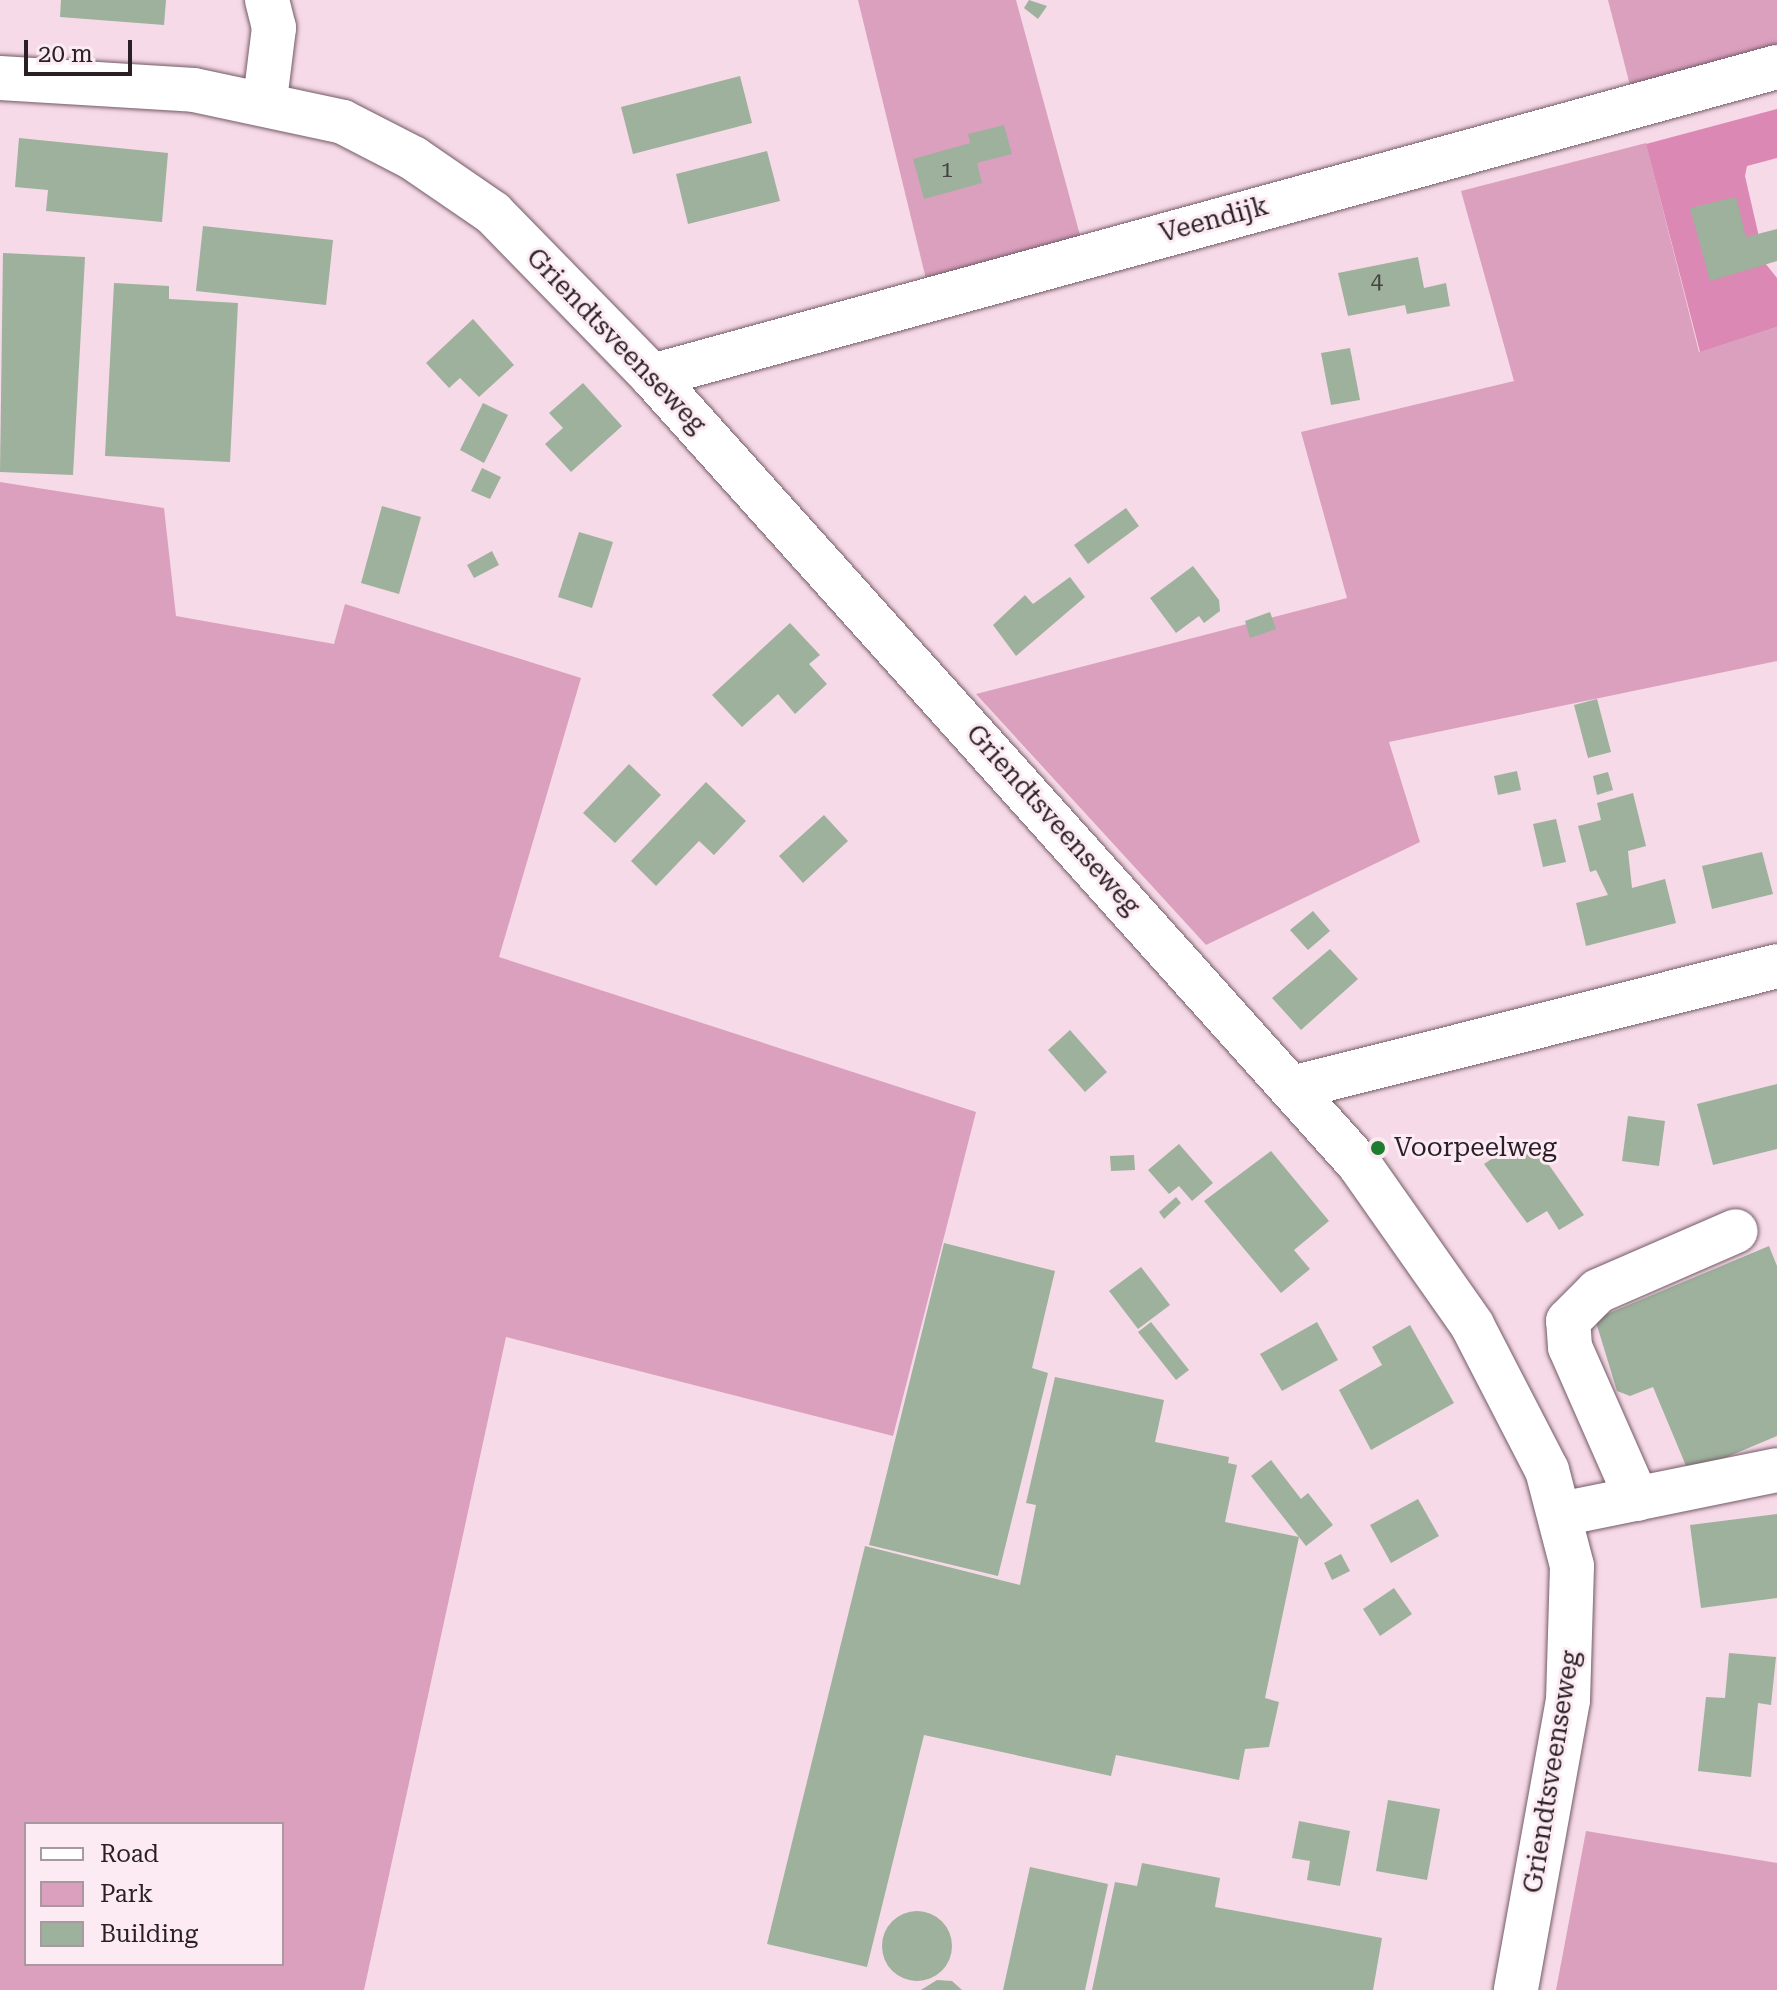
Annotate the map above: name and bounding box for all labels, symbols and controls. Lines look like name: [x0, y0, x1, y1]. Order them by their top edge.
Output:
scale bar: [28, 24, 136, 74]
text: 20 m: [38, 40, 93, 68]
house number: 1: [941, 157, 953, 183]
street label: Veendijk: [1156, 191, 1272, 249]
street label: Griendtsveenseweg: [520, 242, 712, 440]
house number: 4: [1371, 269, 1383, 295]
street label: Griendtsveenseweg: [959, 719, 1147, 921]
place label: Voorpeelweg: [1394, 1132, 1557, 1164]
marker: Voorpeelweg: [1369, 1139, 1387, 1157]
street label: Griendtsveenseweg: [1517, 1649, 1587, 1895]
legend: [24, 1822, 284, 1966]
text: Road: [100, 1840, 159, 1868]
text: Park: [100, 1880, 153, 1908]
text: Building: [100, 1920, 198, 1948]

